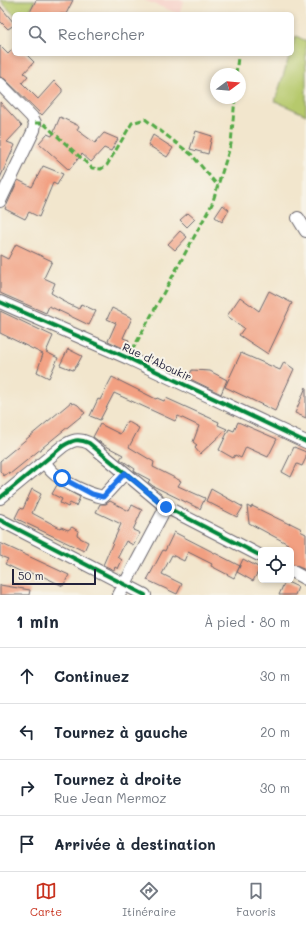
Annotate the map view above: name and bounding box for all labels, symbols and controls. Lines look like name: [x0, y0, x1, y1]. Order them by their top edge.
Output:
search box: [12, 12, 294, 56]
icon: search: [26, 23, 48, 45]
text: Rechercher: [58, 24, 145, 44]
north arrow: [210, 68, 246, 104]
street label: Rue d'Aboukir: [120, 339, 194, 384]
route start: [53, 469, 71, 487]
route end: [157, 498, 175, 516]
map controls: [258, 547, 294, 583]
button: locate: [258, 547, 294, 583]
scale bar: [12, 567, 96, 586]
text: 50 m: [18, 568, 44, 583]
text: 1 min: [16, 610, 59, 632]
text: À pied · 80 m: [204, 613, 290, 630]
icon: ahead: [16, 665, 38, 687]
text: Continuez: [54, 666, 129, 686]
text: 30 m: [260, 667, 290, 684]
icon: left: [16, 721, 38, 743]
text: Tournez à gauche: [54, 722, 188, 742]
text: 20 m: [260, 723, 290, 740]
text: Tournez à droite: [54, 769, 182, 789]
icon: right: [16, 777, 38, 799]
text: 30 m: [260, 779, 290, 796]
text: Rue Jean Mermoz: [54, 789, 167, 806]
icon: arrive: [16, 833, 38, 855]
text: Arrivée à destination: [54, 834, 216, 854]
tab: Carte: [30, 880, 62, 919]
tab: Itinéraire: [122, 880, 176, 919]
tab: Favoris: [236, 880, 276, 919]

